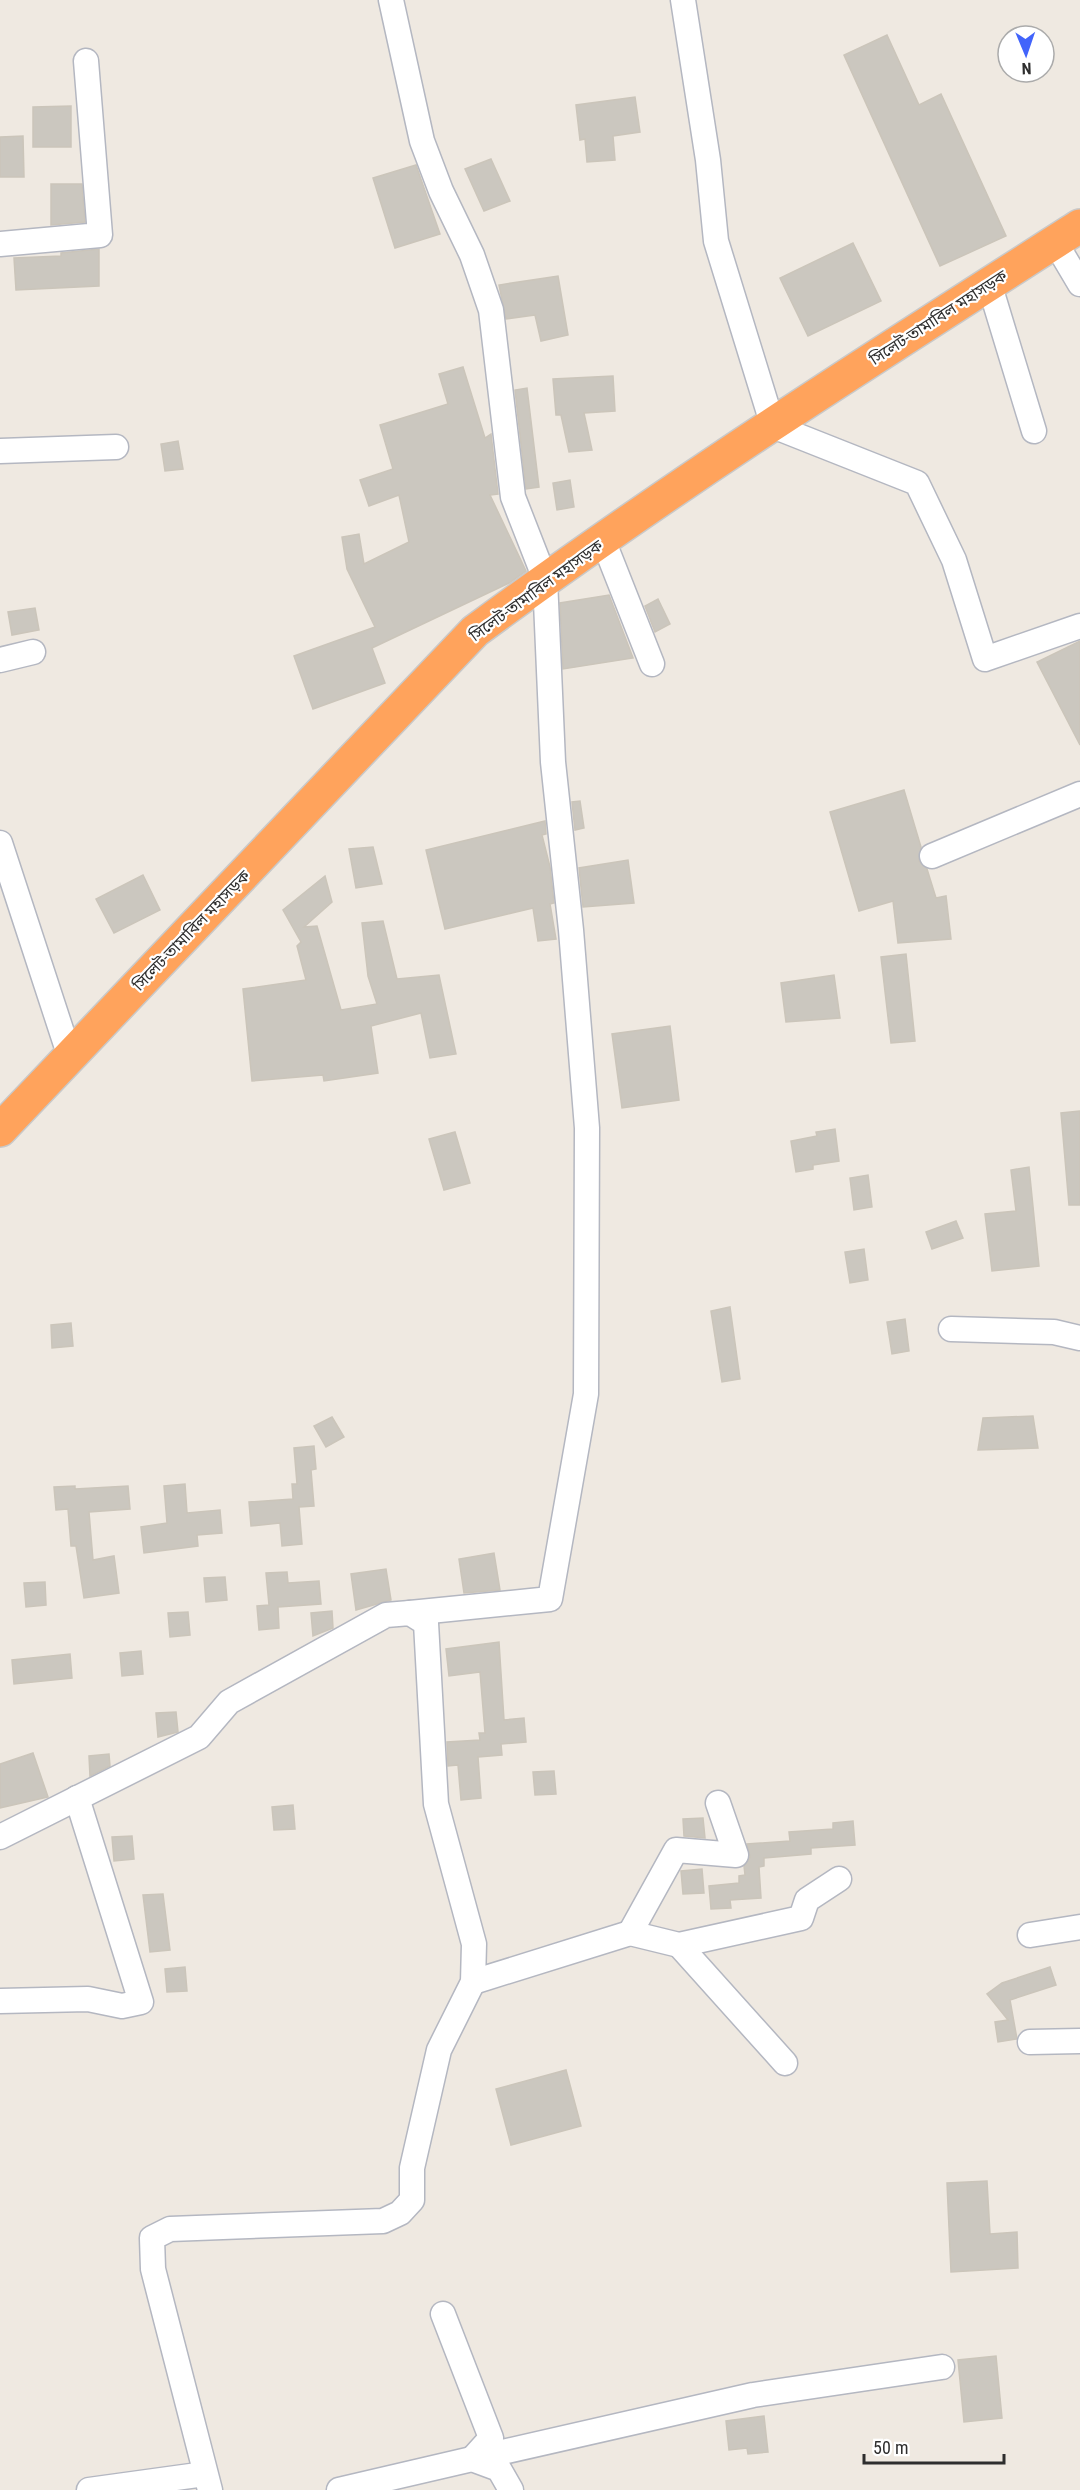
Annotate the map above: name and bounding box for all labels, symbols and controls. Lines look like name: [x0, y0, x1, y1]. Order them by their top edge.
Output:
north arrow: [996, 24, 1056, 84]
text: N: [1021, 59, 1032, 78]
street label: সিলেট-তামাবিল মহাসড়ক: [865, 265, 1011, 370]
street label: সিলেট-তামাবিল মহাসড়ক: [465, 535, 608, 646]
street label: সিলেট-তামাবিল মহাসড়ক: [128, 865, 255, 995]
scale bar: [864, 2427, 1004, 2465]
text: 50 m: [873, 2437, 908, 2458]

